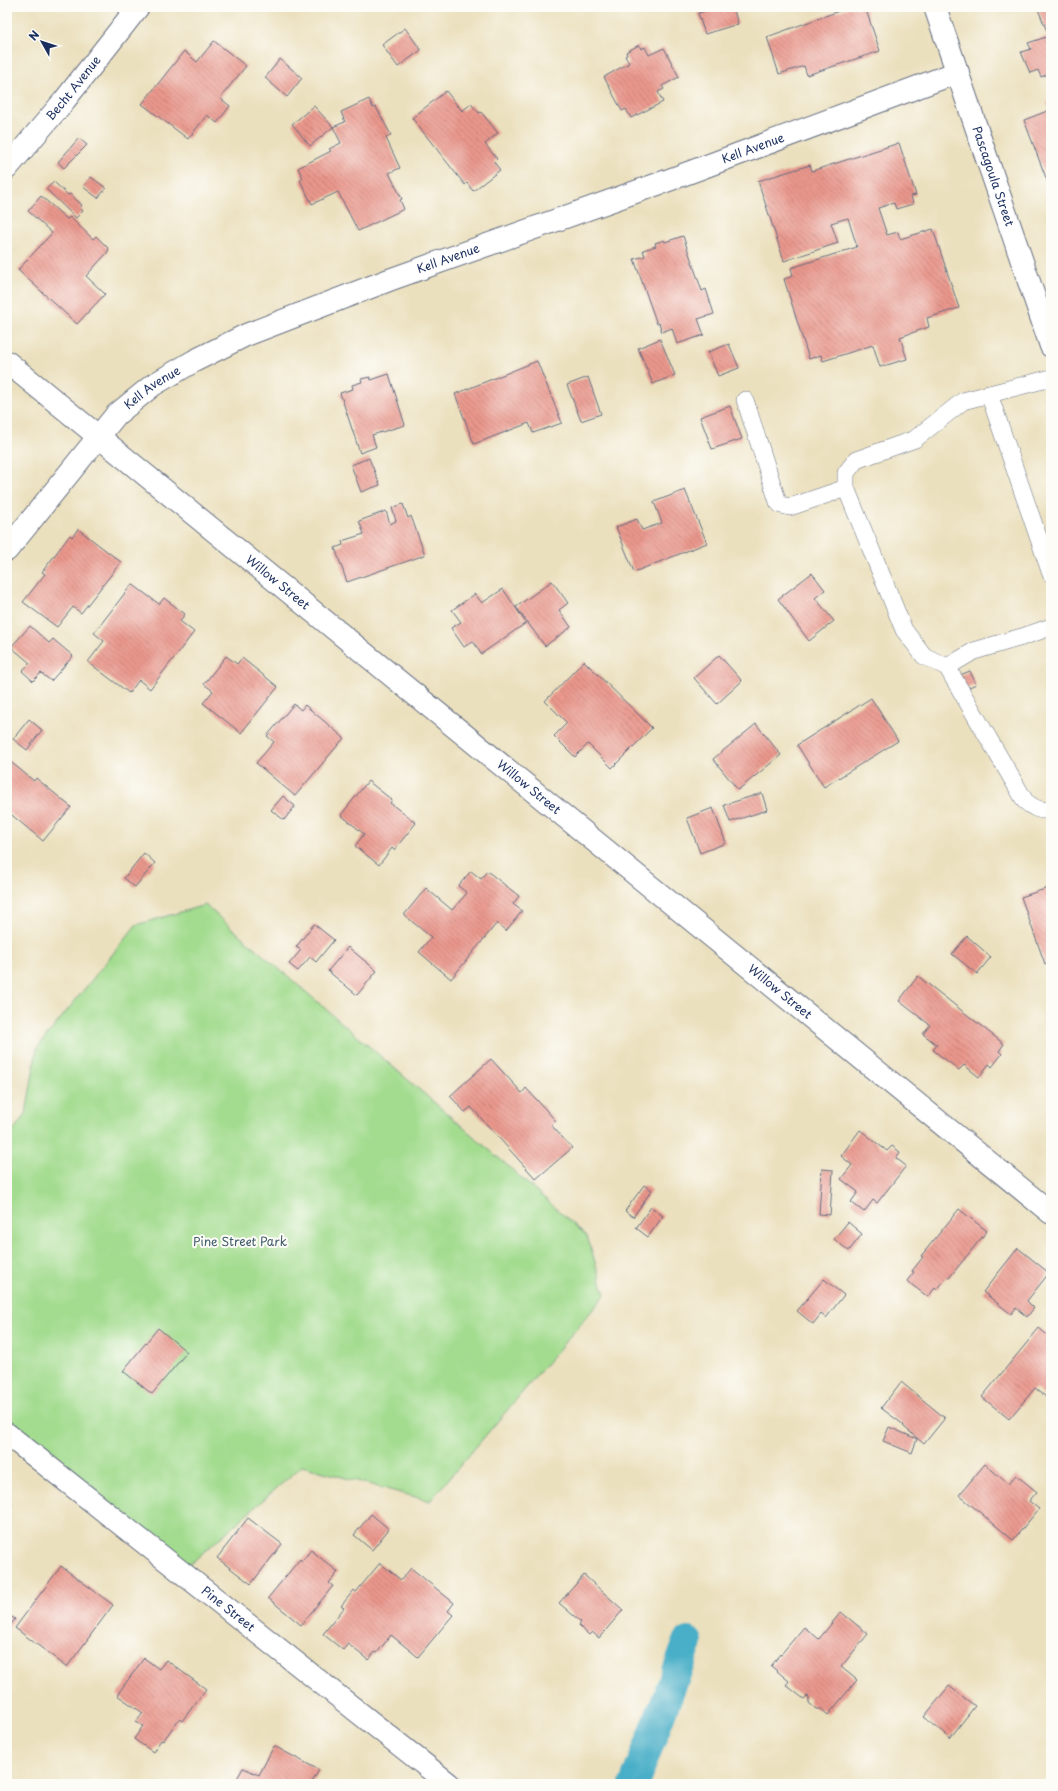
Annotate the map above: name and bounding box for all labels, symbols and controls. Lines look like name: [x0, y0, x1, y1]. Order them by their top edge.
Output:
north arrow: [22, 22, 62, 62]
text: N: [24, 26, 43, 44]
street label: Becht Avenue: [41, 51, 105, 124]
street label: Pascagoula Street: [968, 124, 1019, 229]
street label: Kell Avenue: [719, 128, 787, 168]
street label: Kell Avenue: [414, 238, 482, 277]
street label: Kell Avenue: [120, 361, 184, 413]
street label: Willow Street: [242, 550, 314, 613]
street label: Willow Street: [493, 755, 565, 818]
street label: Willow Street: [744, 960, 816, 1023]
park label: Pine Street Park: [193, 1232, 287, 1250]
street label: Pine Street: [198, 1581, 260, 1635]

